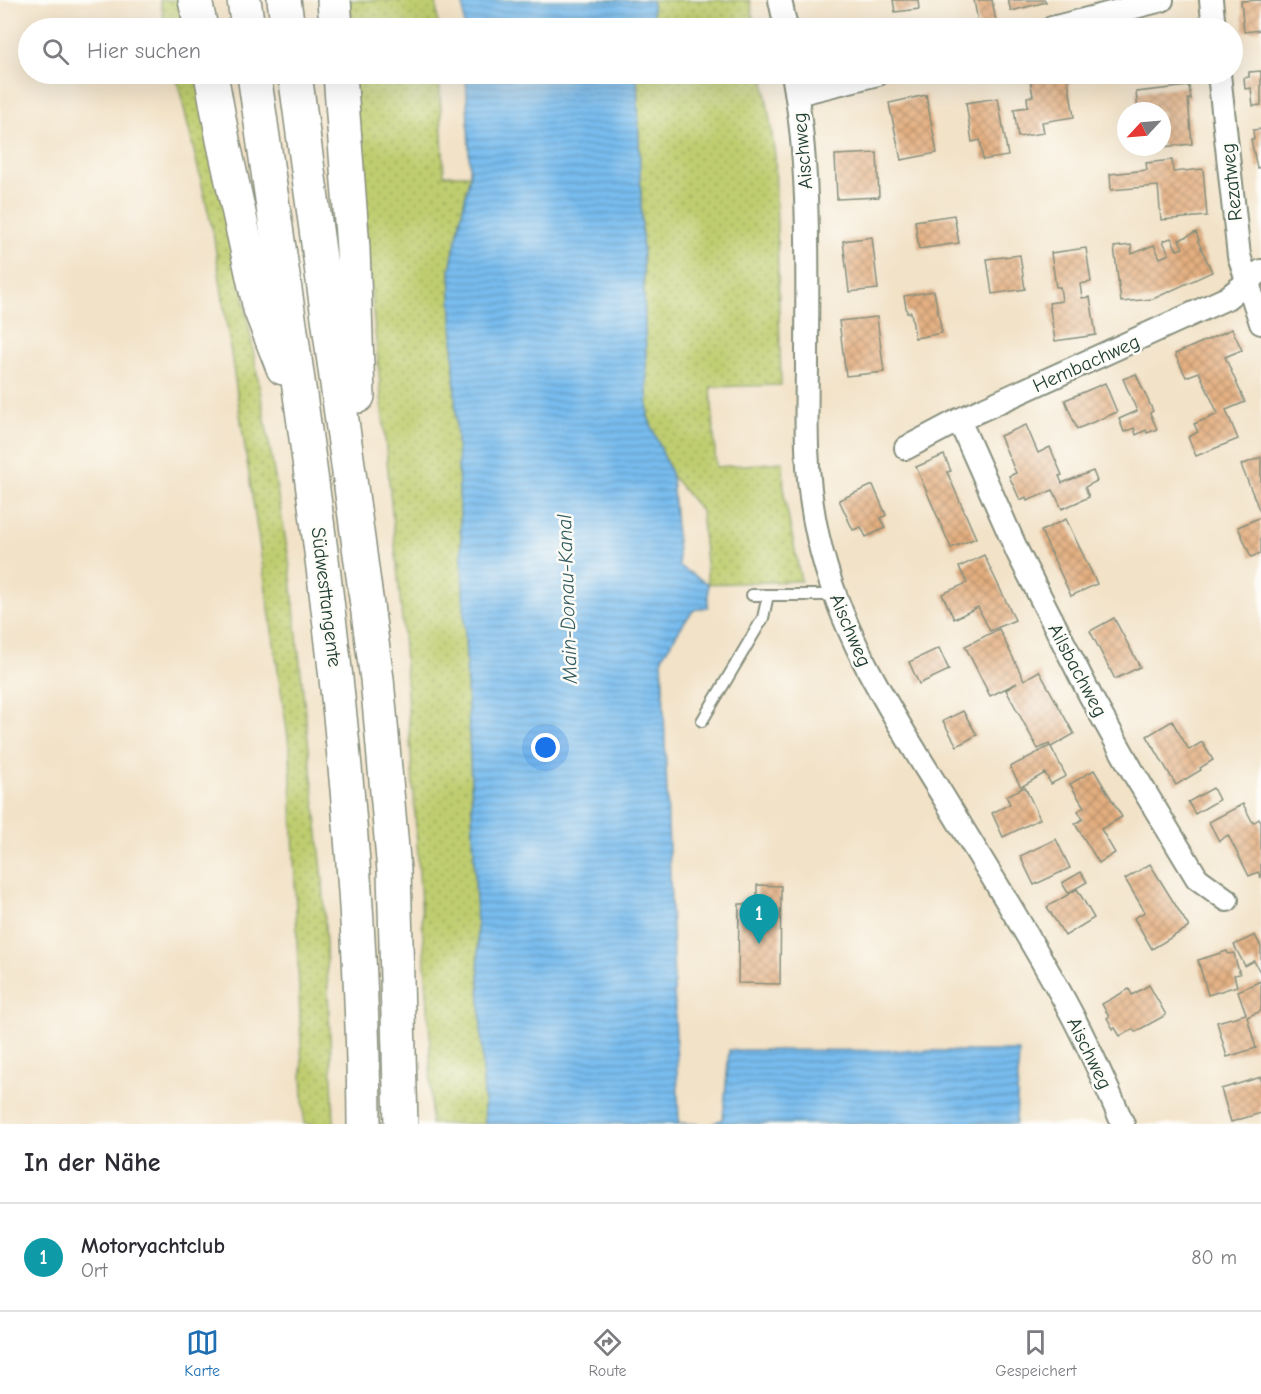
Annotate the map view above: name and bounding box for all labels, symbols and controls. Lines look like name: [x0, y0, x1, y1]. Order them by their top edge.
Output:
search box: [18, 18, 1243, 84]
icon: search: [39, 35, 72, 68]
text: Hier suchen: [87, 38, 201, 64]
north arrow: [1117, 102, 1171, 156]
street label: Aischweg: [788, 112, 817, 190]
street label: Rezatweg: [1216, 142, 1247, 222]
street label: Hembachweg: [1029, 330, 1143, 397]
water label: Main-Donau-Kanal: [552, 514, 582, 685]
street label: Südwesttangente: [307, 526, 347, 668]
street label: Aischweg: [825, 590, 876, 670]
street label: Ailsbachweg: [1043, 620, 1112, 721]
your location: [531, 733, 560, 762]
pin: 1: [740, 894, 778, 944]
street label: Aischweg: [1062, 1014, 1117, 1093]
text: In der Nähe: [24, 1148, 161, 1178]
text: Motoryachtclub: [81, 1233, 225, 1259]
text: 1: [40, 1246, 47, 1269]
text: 80 m: [1191, 1246, 1237, 1269]
text: Ort: [81, 1259, 108, 1282]
tab: Karte: [184, 1326, 220, 1380]
tab: Route: [589, 1326, 627, 1380]
tab: Gespeichert: [995, 1326, 1077, 1380]

